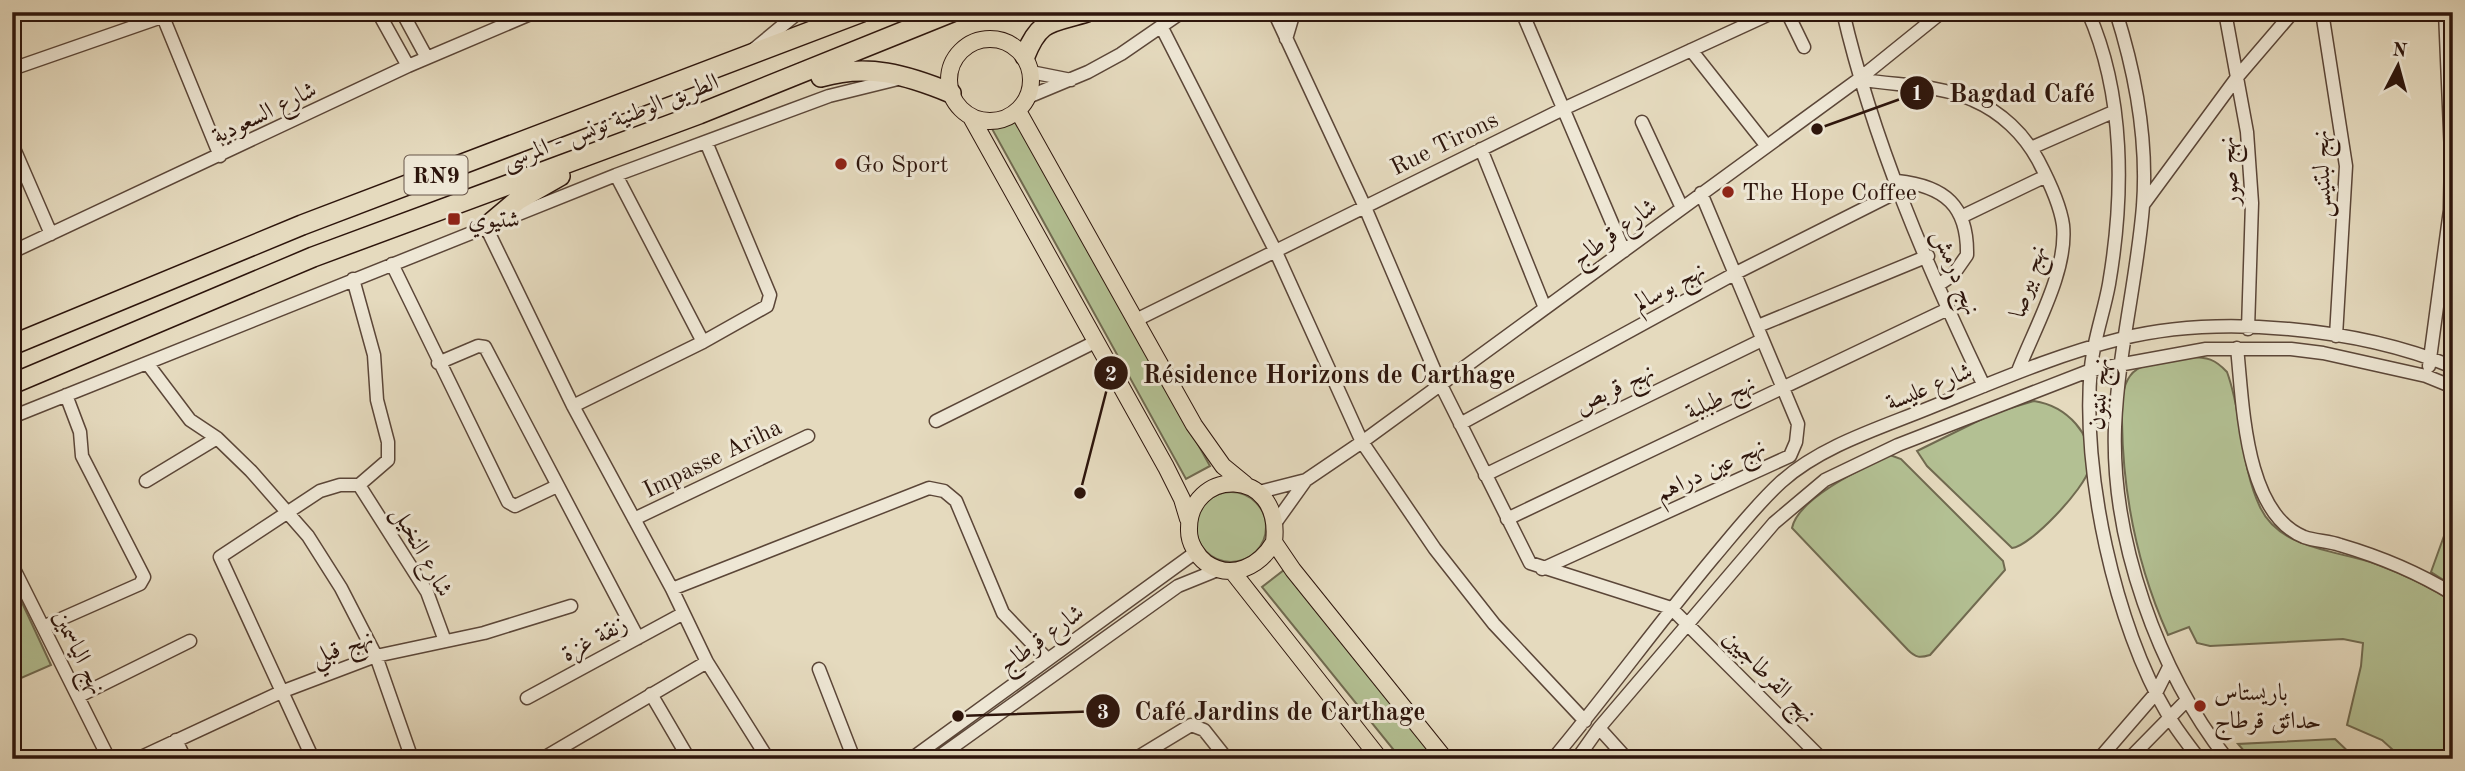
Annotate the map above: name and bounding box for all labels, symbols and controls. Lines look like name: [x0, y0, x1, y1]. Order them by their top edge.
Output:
north arrow: [2364, 32, 2434, 102]
text: N: [2391, 41, 2408, 62]
callout: Bagdad Café: [1899, 69, 2109, 116]
street label: الطريق الوطنية تونس - المرسى: [499, 71, 723, 178]
street label: شارع السعودية: [209, 78, 324, 155]
text: Bagdad Café: [1949, 82, 2095, 108]
text: 1: [1911, 84, 1923, 105]
street label: Rue Tirons: [1387, 108, 1502, 181]
street label: نهج لبتنيس: [2309, 129, 2344, 218]
street label: نهج صور: [2216, 135, 2252, 208]
place label: Go Sport: [855, 154, 948, 178]
road number: RN9: [404, 156, 467, 194]
marker: Go Sport: [833, 156, 849, 172]
place label: The Hope Coffee: [1742, 182, 1917, 206]
marker: The Hope Coffee: [1720, 184, 1736, 200]
street label: شارع قرطاج: [1568, 195, 1666, 278]
place label: شتيوي: [468, 209, 520, 238]
marker: شتيوي: [446, 211, 462, 227]
street label: نهج درمش: [1921, 226, 1983, 322]
street label: نهج بيرصا: [2007, 242, 2058, 323]
street label: نهج بوسالم: [1630, 258, 1713, 323]
callout: Résidence Horizons de Carthage: [1094, 350, 1530, 397]
street label: نهج نبتون: [2085, 357, 2121, 432]
street label: نهج قربص: [1571, 360, 1661, 426]
street label: شارع عليسة: [1883, 360, 1979, 422]
text: Résidence Horizons de Carthage: [1142, 363, 1516, 389]
text: 2: [1105, 365, 1117, 386]
street label: نهج طبلبة: [1682, 372, 1762, 432]
street label: Impasse Ariha: [640, 416, 786, 504]
street label: نهج عين دراهم: [1652, 435, 1773, 514]
street label: شارع النخيل: [381, 503, 456, 604]
street label: شارع قرطاج: [995, 601, 1093, 684]
street label: نهج الياسمين: [41, 607, 109, 702]
street label: زنقة غزة: [558, 613, 633, 670]
street label: نهج القرطاجيين: [1713, 626, 1820, 733]
street label: نهج قبلي: [309, 627, 380, 680]
place label: باريستاس حدائق قرطاج: [2214, 682, 2321, 741]
callout: Café Jardins de Carthage: [1086, 688, 1440, 735]
marker: باريستاس حدائق قرطاج: [2192, 698, 2208, 714]
text: Café Jardins de Carthage: [1134, 700, 1426, 726]
text: 3: [1097, 703, 1109, 724]

